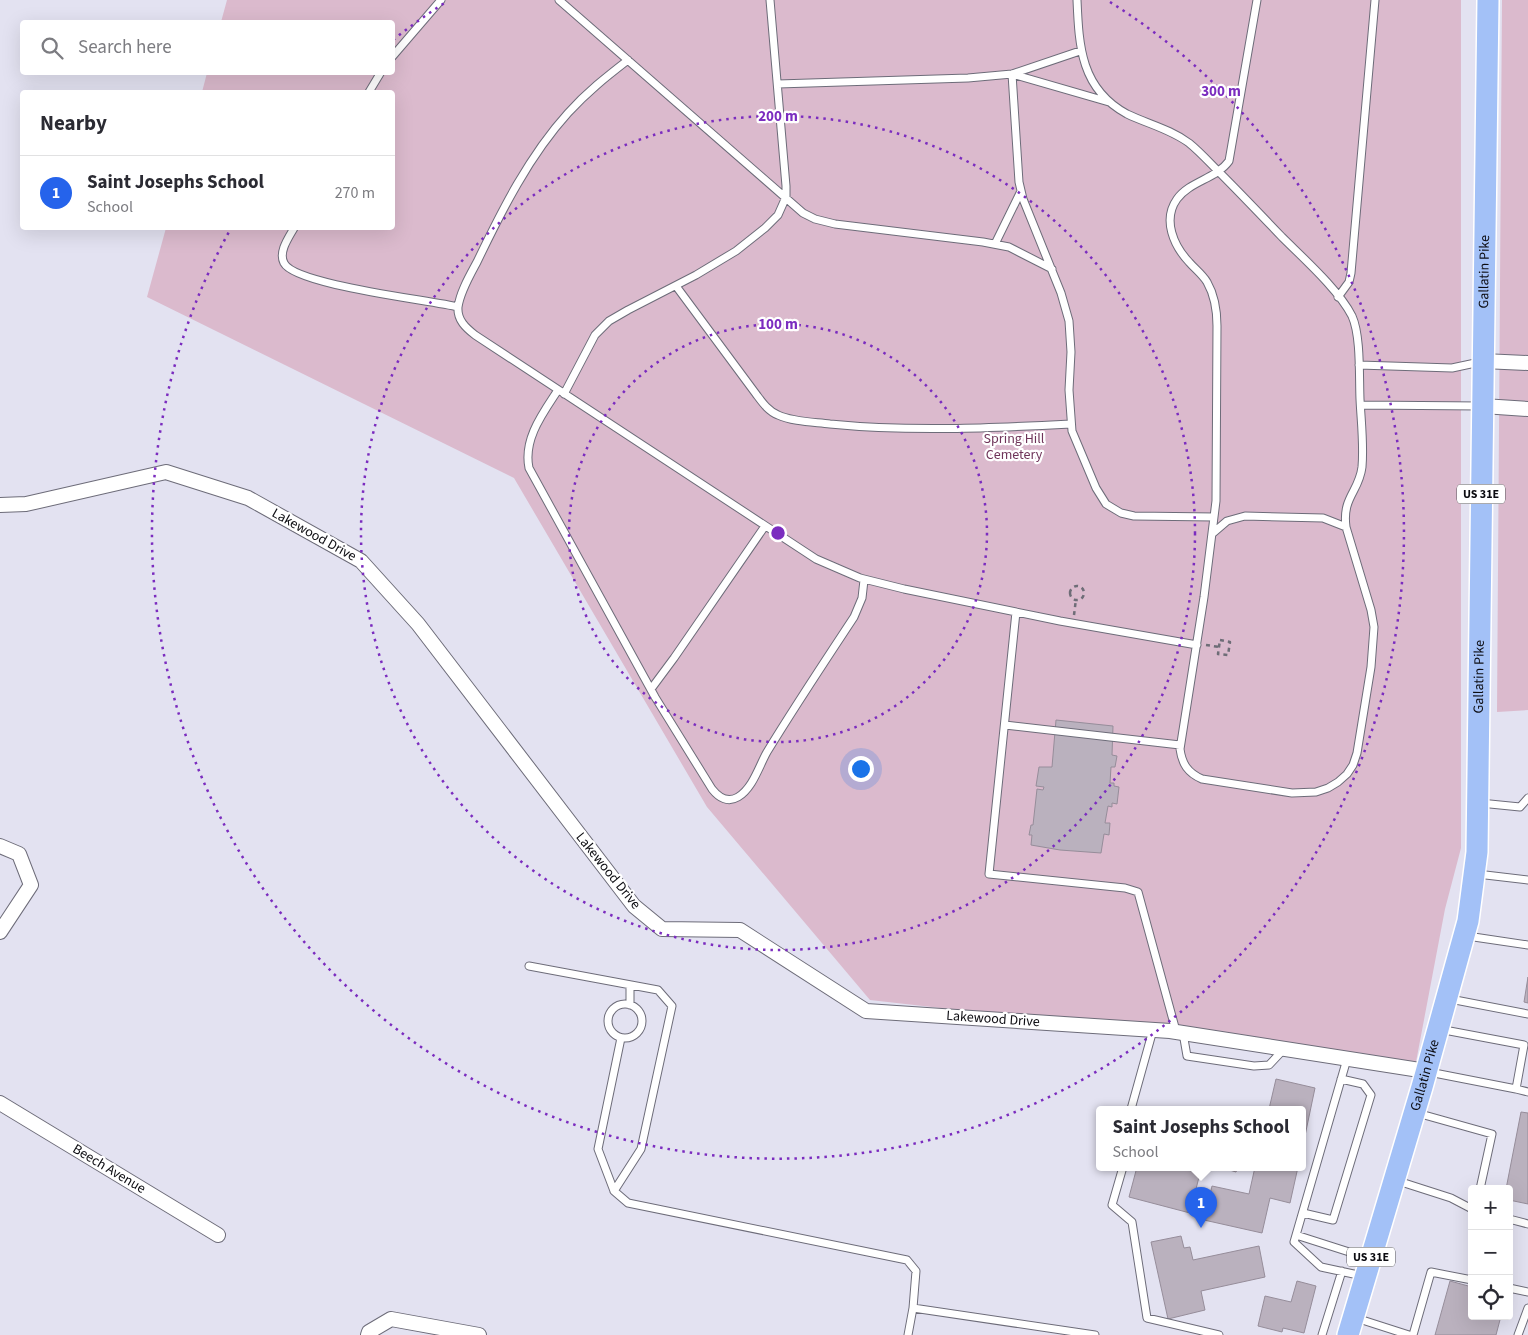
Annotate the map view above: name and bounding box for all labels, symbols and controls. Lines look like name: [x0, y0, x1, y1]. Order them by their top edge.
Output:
search box: [20, 20, 395, 75]
icon: search: [38, 34, 66, 62]
text: Search here: [78, 34, 172, 61]
text: 300 m: [1201, 81, 1241, 102]
text: 200 m: [758, 106, 798, 127]
text: Nearby: [40, 108, 107, 138]
text: Saint Josephs School: [87, 169, 264, 196]
text: 1: [52, 182, 60, 204]
text: 270 m: [335, 182, 375, 204]
text: School: [87, 196, 133, 218]
street label: Gallatin Pike: [1474, 235, 1495, 309]
text: 100 m: [758, 314, 798, 335]
park label: Spring Hill Cemetery: [984, 429, 1045, 465]
road number: US 31E: [1457, 484, 1505, 504]
street label: Lakewood Drive: [268, 504, 360, 566]
centre of rings: [769, 524, 787, 542]
street label: Gallatin Pike: [1469, 640, 1490, 714]
your location: [848, 756, 874, 782]
street label: Lakewood Drive: [571, 828, 645, 914]
street label: Lakewood Drive: [946, 1006, 1040, 1032]
street label: Gallatin Pike: [1405, 1037, 1445, 1113]
popup: [1096, 1106, 1306, 1171]
text: Saint Josephs School: [1113, 1114, 1289, 1141]
street label: Beech Avenue: [69, 1139, 149, 1199]
text: School: [1113, 1141, 1159, 1163]
map controls: [1468, 1185, 1513, 1320]
button: +: [1468, 1185, 1513, 1230]
pin: 1: [1185, 1187, 1217, 1228]
button: −: [1468, 1230, 1513, 1275]
road number: US 31E: [1347, 1248, 1395, 1266]
button: locate: [1468, 1275, 1513, 1320]

